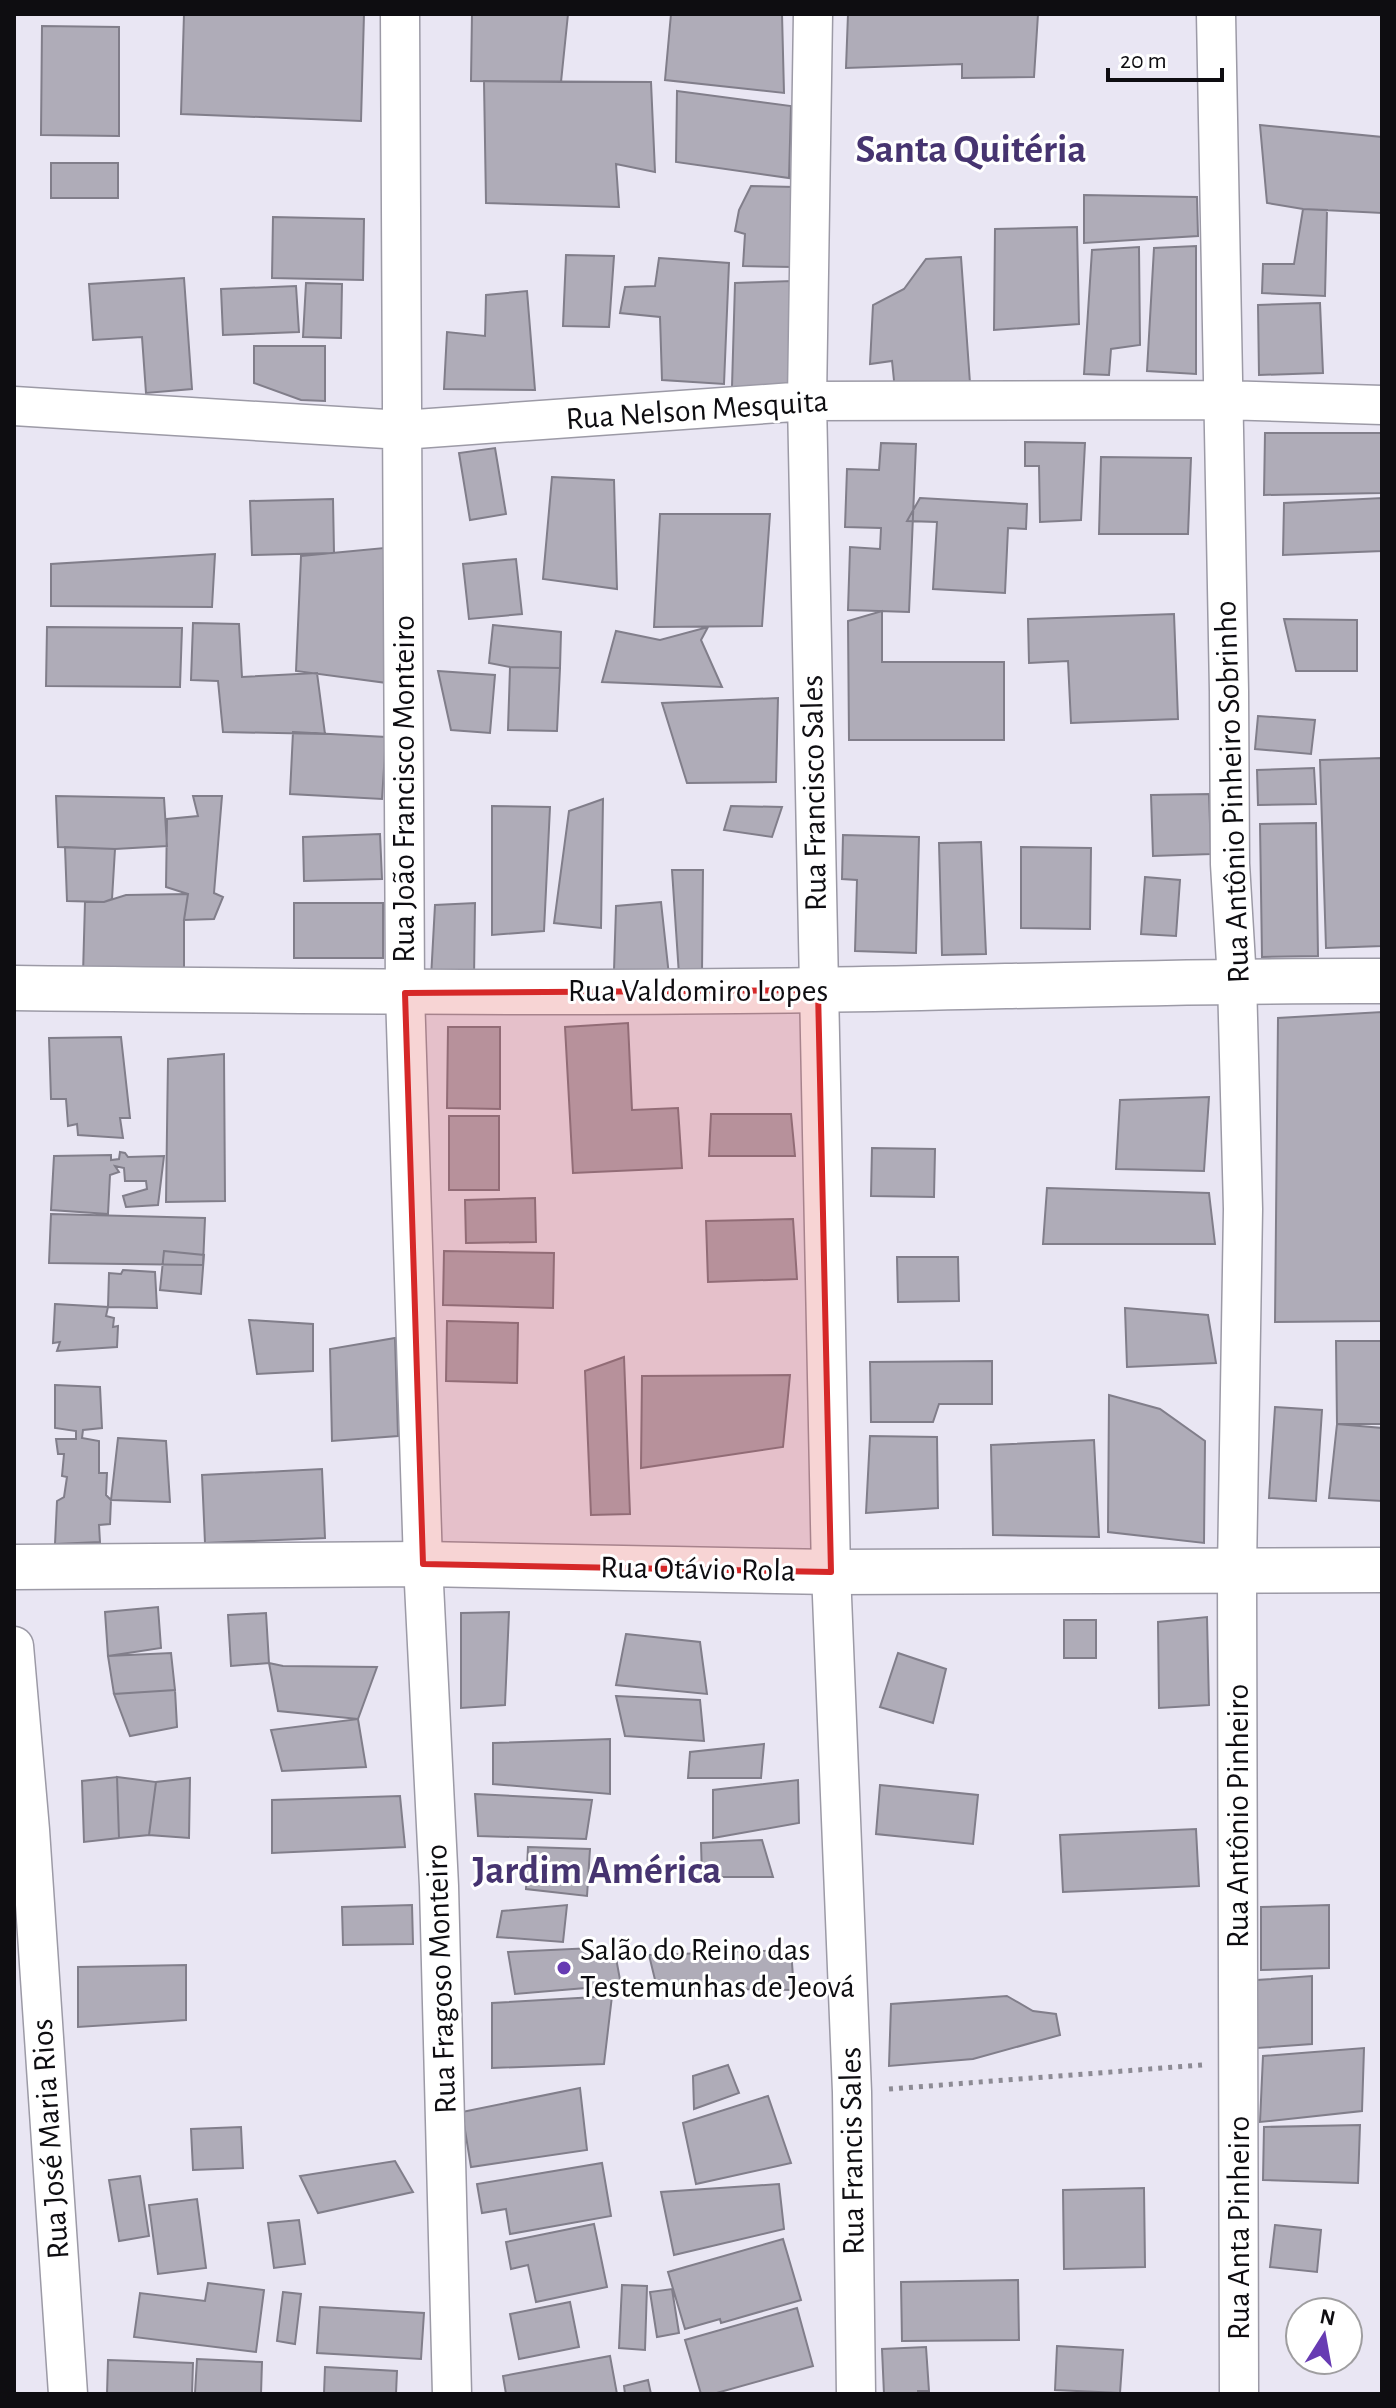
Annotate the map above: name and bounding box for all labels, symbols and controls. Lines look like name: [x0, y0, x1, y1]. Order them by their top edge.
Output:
scale bar: [1108, 32, 1222, 82]
text: 20 m: [1120, 49, 1167, 73]
district label: Santa Quitéria: [855, 130, 1087, 170]
street label: Rua Nelson Mesquita: [565, 385, 829, 435]
street label: Rua Antônio Pinheiro Sobrinho: [1209, 600, 1255, 984]
street label: Rua João Francisco Monteiro: [388, 615, 420, 963]
street label: Rua Francisco Sales: [796, 675, 832, 911]
street label: Rua Valdomiro Lopes: [568, 975, 828, 1007]
street label: Rua Otávio Rola: [600, 1551, 796, 1587]
street label: Rua Antônio Pinheiro: [1222, 1684, 1254, 1948]
street label: Rua Fragoso Monteiro: [420, 1844, 462, 2114]
district label: Jardim América: [473, 1851, 722, 1891]
place label: Salão do Reino das Testemunhas de Jeová: [580, 1934, 855, 2003]
marker: Salão do Reino das Testemunhas de Jeová: [555, 1959, 573, 1977]
street label: Rua José Maria Rios: [26, 2018, 74, 2260]
street label: Rua Francis Sales: [834, 2047, 870, 2255]
street label: Rua Anta Pinheiro: [1223, 2116, 1255, 2340]
north arrow: [1284, 2296, 1364, 2376]
text: N: [1318, 2305, 1337, 2330]

